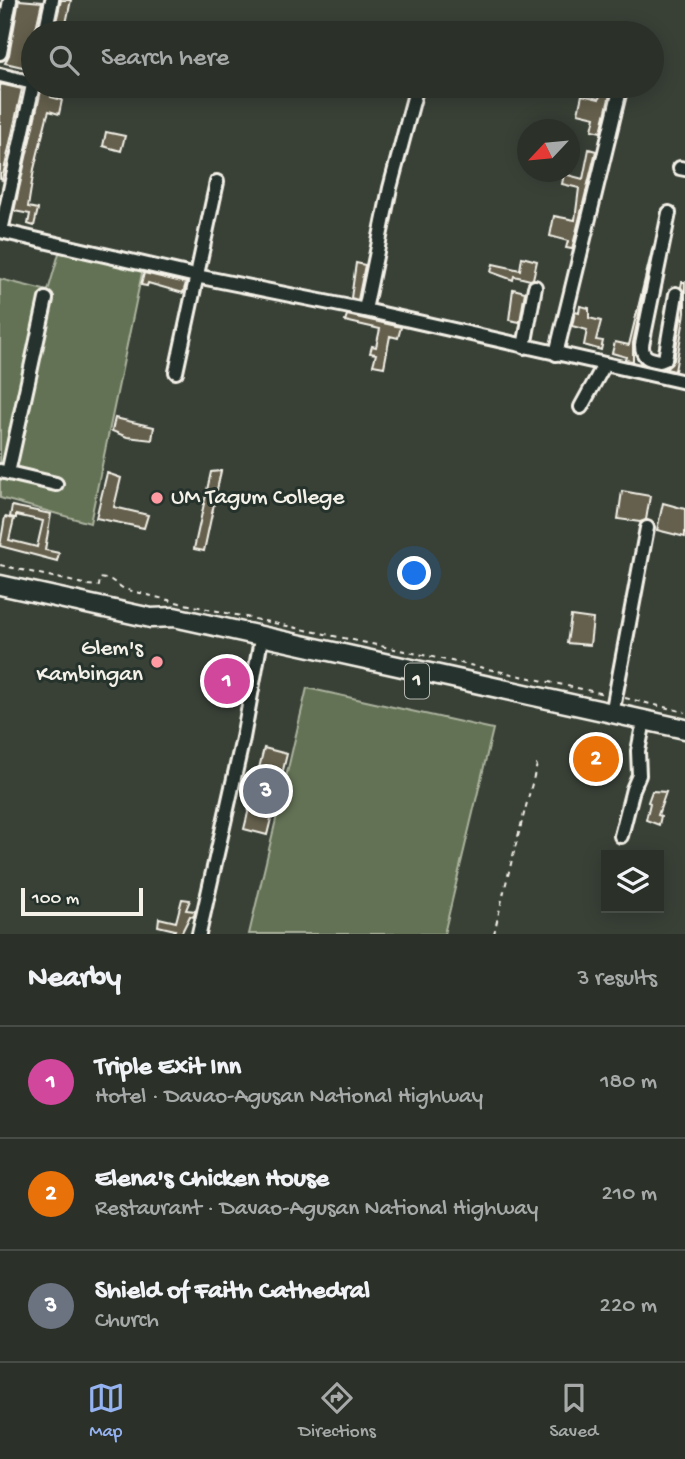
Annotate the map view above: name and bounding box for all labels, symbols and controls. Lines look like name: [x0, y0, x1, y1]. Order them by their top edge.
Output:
search box: [21, 21, 664, 98]
icon: search: [45, 41, 83, 79]
text: Search here: [101, 44, 229, 75]
north arrow: [517, 119, 580, 182]
place label: UM Tagum College: [171, 485, 345, 512]
marker: UM Tagum College: [149, 490, 165, 506]
your location: [397, 556, 431, 590]
place label: Glem's Kambingan: [36, 636, 144, 689]
marker: Glem's Kambingan: [149, 654, 165, 670]
pin: 1: [204, 655, 250, 707]
road number: 1: [405, 664, 429, 698]
pin: 2: [573, 733, 619, 785]
pin: 3: [243, 765, 289, 817]
map controls: [601, 850, 664, 913]
button: layers: [601, 850, 664, 913]
scale bar: [21, 885, 144, 917]
text: 100 m: [32, 888, 79, 911]
text: Nearby: [28, 962, 121, 997]
text: 3 results: [577, 966, 657, 993]
text: Triple Exit Inn: [95, 1053, 241, 1084]
text: 1: [46, 1069, 56, 1096]
text: 180 m: [600, 1069, 657, 1096]
text: Hotel · Davao-Agusan National Highway: [95, 1084, 483, 1111]
text: Elena's Chicken House: [95, 1165, 329, 1196]
text: 2: [45, 1181, 57, 1208]
text: 210 m: [602, 1181, 657, 1208]
text: Restaurant · Davao-Agusan National Highway: [95, 1196, 538, 1223]
text: Shield of Faith Cathedral: [95, 1277, 370, 1308]
text: 3: [45, 1293, 57, 1320]
text: 220 m: [600, 1293, 657, 1320]
text: Church: [95, 1308, 159, 1335]
tab: Map: [87, 1379, 125, 1444]
tab: Directions: [299, 1379, 376, 1444]
tab: Saved: [549, 1379, 598, 1444]

